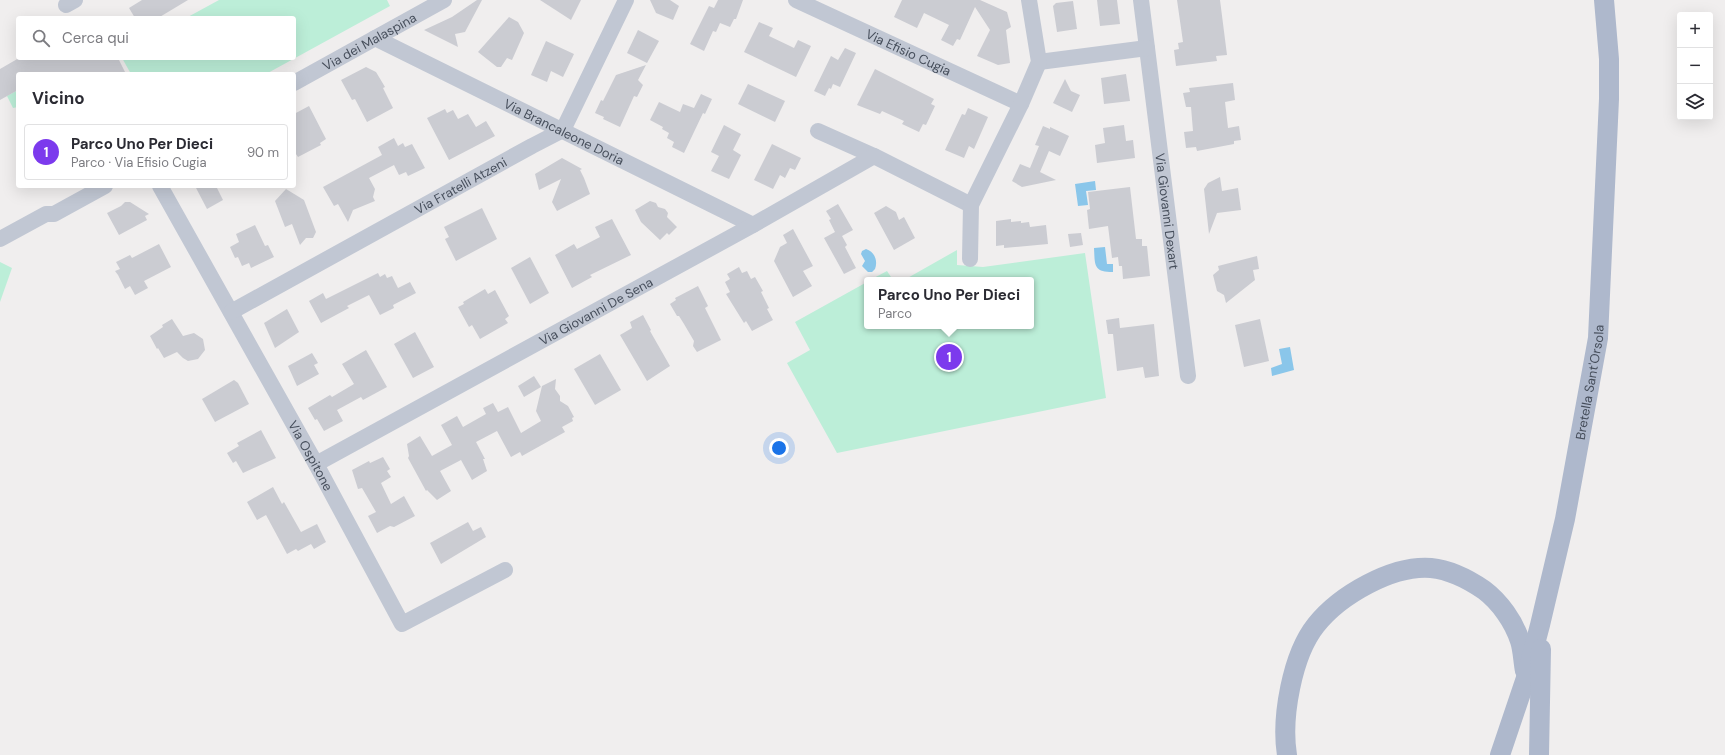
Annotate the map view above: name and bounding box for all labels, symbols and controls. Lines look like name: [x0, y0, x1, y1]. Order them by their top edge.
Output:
street label: Via dei Malaspina: [320, 9, 419, 75]
map controls: [1677, 12, 1713, 120]
button: +: [1677, 12, 1713, 48]
search box: [16, 16, 296, 60]
street label: Via Efisio Cugia: [863, 25, 954, 80]
icon: search: [30, 27, 52, 49]
text: Cerca qui: [62, 28, 129, 48]
button: −: [1677, 48, 1713, 84]
button: layers: [1677, 84, 1713, 120]
text: Vicino: [32, 87, 85, 109]
street label: Via Brancaleone Doria: [501, 95, 627, 169]
text: Parco Uno Per Dieci: [71, 134, 213, 154]
text: 1: [44, 144, 48, 161]
text: 90 m: [247, 144, 279, 161]
street label: Via Giovanni Dexart: [1151, 152, 1183, 271]
text: Parco · Via Efisio Cugia: [71, 154, 207, 171]
street label: Via Fratelli Atzeni: [411, 154, 510, 218]
street label: Via Giovanni De Sena: [536, 273, 656, 349]
popup: [864, 277, 1034, 329]
text: Parco Uno Per Dieci: [878, 285, 1020, 305]
text: Parco: [878, 305, 912, 322]
street label: Bretella Sant'Orsola: [1572, 324, 1608, 441]
pin: 1: [936, 342, 962, 372]
street label: Via Ospitone: [284, 418, 337, 494]
your location: [769, 438, 789, 458]

